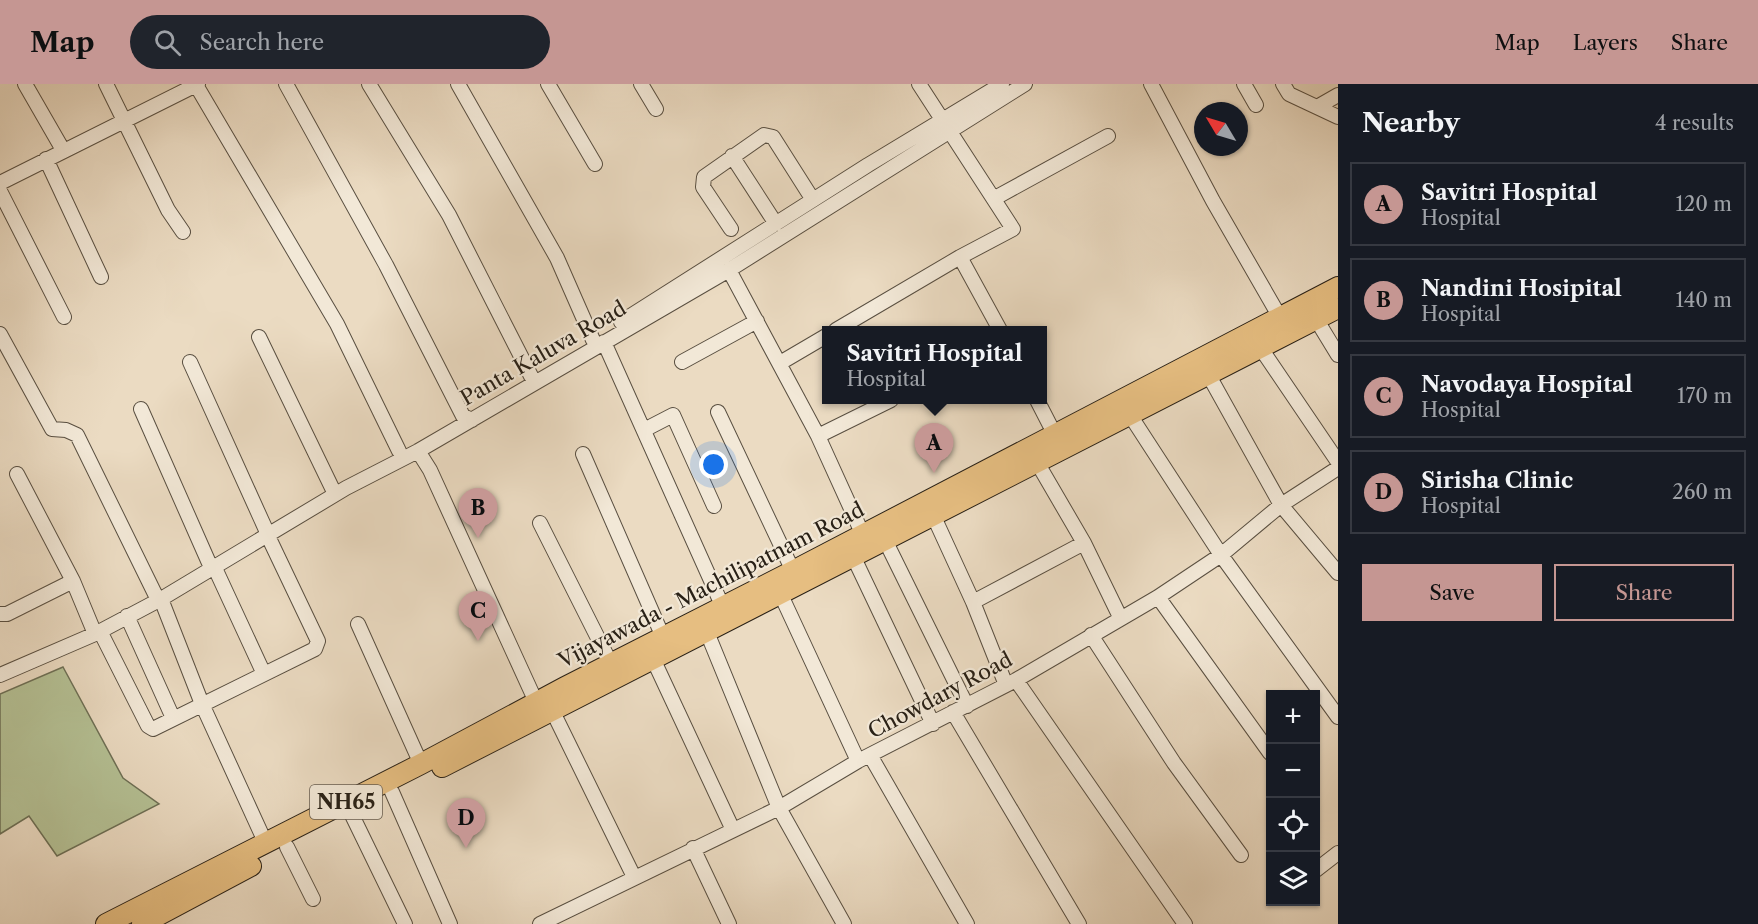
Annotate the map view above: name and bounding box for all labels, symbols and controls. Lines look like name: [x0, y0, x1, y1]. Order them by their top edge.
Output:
search box: [130, 15, 550, 69]
text: Map: [30, 25, 94, 59]
icon: search: [151, 26, 184, 59]
text: Search here: [199, 29, 324, 56]
text: Map: [1495, 30, 1540, 55]
text: Layers: [1573, 30, 1638, 55]
text: Share: [1671, 30, 1728, 55]
north arrow: [1194, 102, 1248, 156]
text: Nearby: [1362, 107, 1460, 139]
text: 4 results: [1655, 111, 1734, 135]
text: Savitri Hospital: [1421, 179, 1597, 206]
text: A: [1376, 192, 1391, 216]
text: 120 m: [1675, 192, 1732, 216]
text: Hospital: [1421, 206, 1501, 230]
text: Nandini Hosipital: [1421, 275, 1622, 302]
text: B: [1376, 288, 1391, 312]
text: 140 m: [1675, 288, 1732, 312]
street label: Panta Kaluva Road: [456, 295, 630, 411]
text: Hospital: [1421, 302, 1501, 326]
popup: [822, 326, 1047, 404]
text: Savitri Hospital: [846, 340, 1023, 367]
text: Hospital: [846, 367, 926, 391]
text: Navodaya Hospital: [1421, 371, 1633, 398]
text: C: [1375, 384, 1392, 408]
text: 170 m: [1677, 384, 1732, 408]
text: Hospital: [1421, 398, 1501, 422]
pin: A: [914, 424, 954, 473]
your location: [699, 450, 728, 479]
text: Sirisha Clinic: [1421, 467, 1573, 494]
text: D: [1375, 480, 1392, 504]
text: 260 m: [1672, 480, 1732, 504]
pin: B: [458, 488, 498, 538]
text: Hospital: [1421, 494, 1501, 518]
street label: Vijayawada - Machilipatnam Road: [553, 497, 868, 674]
button: Save: [1362, 564, 1542, 621]
button: Share: [1554, 564, 1734, 621]
pin: C: [458, 592, 498, 641]
street label: Chowdary Road: [864, 646, 1017, 744]
map controls: [1266, 690, 1320, 906]
button: +: [1266, 690, 1320, 744]
button: −: [1266, 744, 1320, 798]
road number: NH65: [310, 785, 382, 819]
pin: D: [446, 798, 486, 848]
button: locate: [1266, 798, 1320, 852]
button: layers: [1266, 852, 1320, 906]

